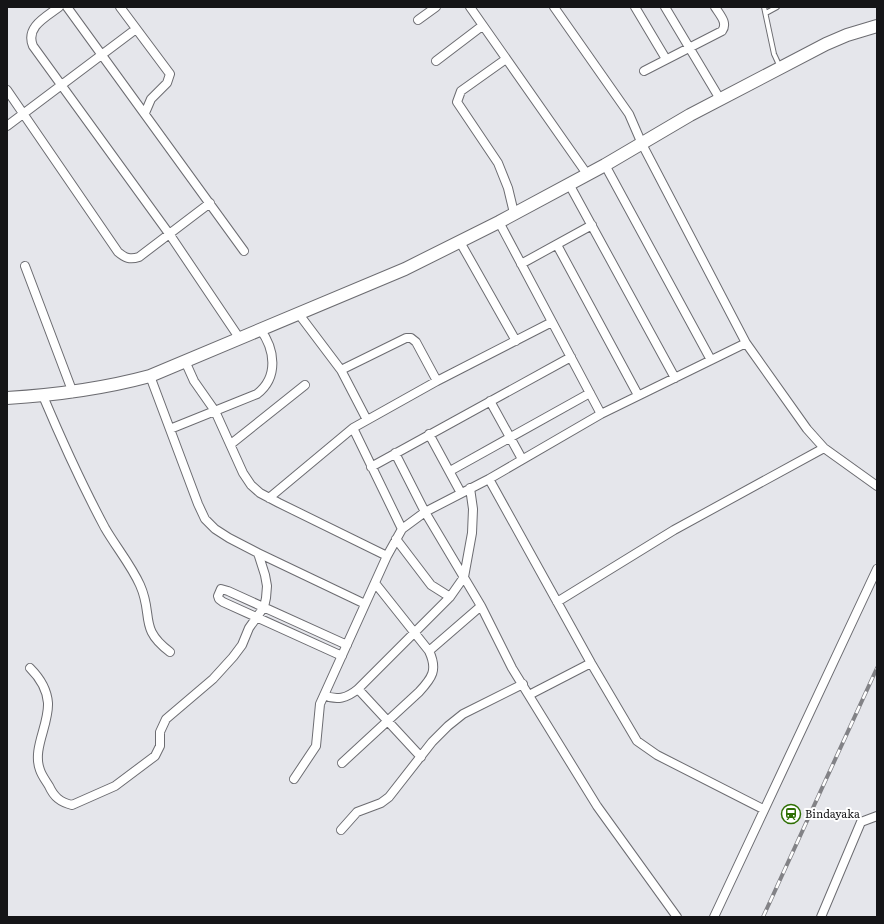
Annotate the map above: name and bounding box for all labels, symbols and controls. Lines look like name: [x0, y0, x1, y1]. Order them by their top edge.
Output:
station icon: Bindayaka: [780, 803, 802, 825]
place label: Bindayaka: [805, 805, 860, 821]

